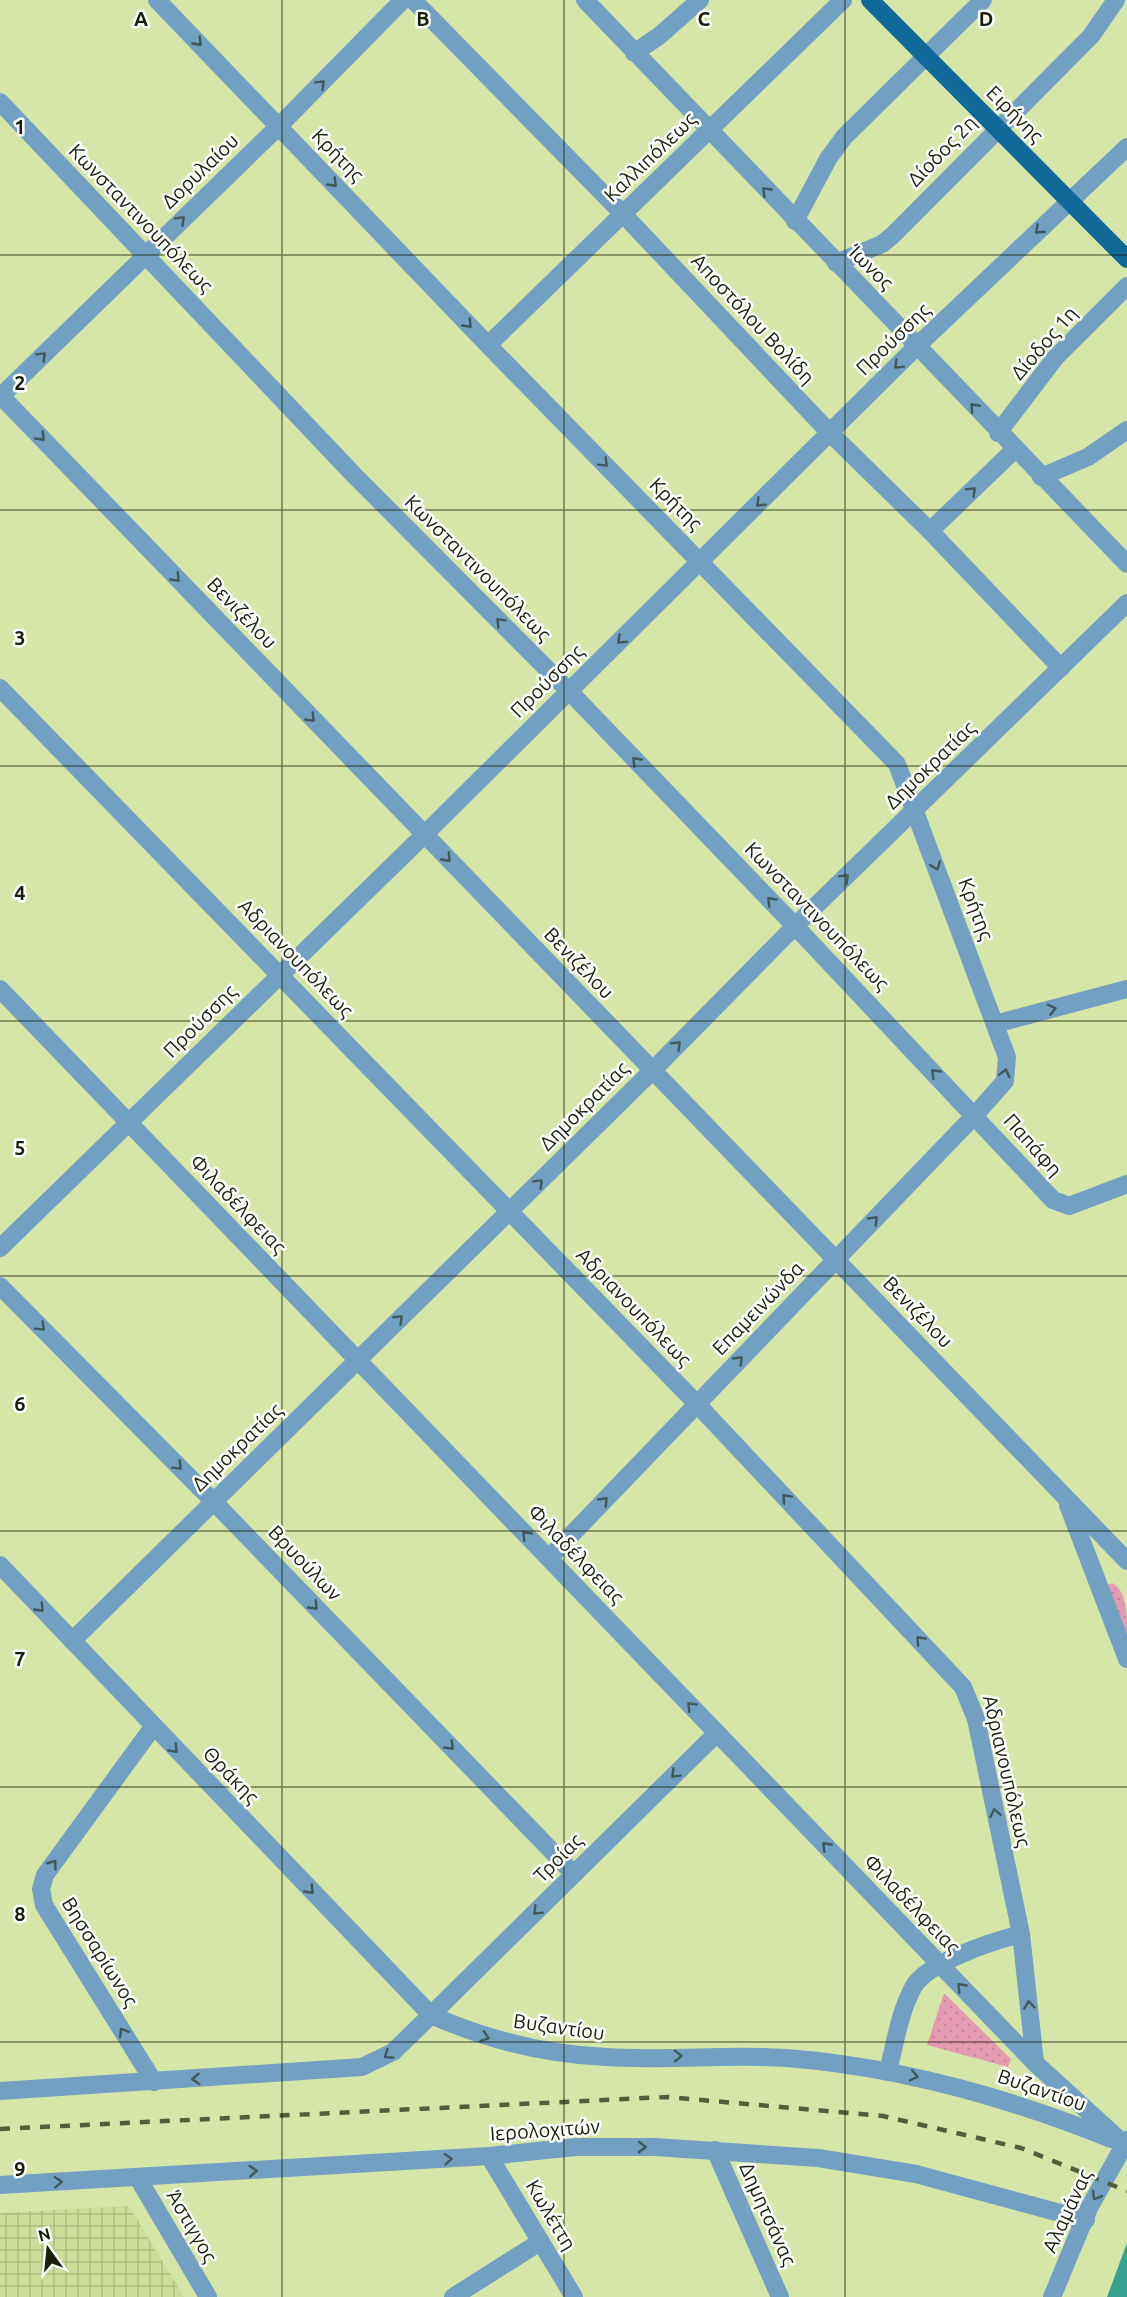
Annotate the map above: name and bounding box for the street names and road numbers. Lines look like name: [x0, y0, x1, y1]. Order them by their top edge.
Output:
street label: Ειρήνης: [982, 81, 1048, 147]
street label: Καλλιπόλεως: [599, 107, 700, 206]
street label: Δίοδος 2η: [902, 111, 981, 191]
street label: Κρήτης: [308, 123, 369, 186]
street label: Δορυλαίου: [156, 128, 243, 213]
street label: Κωνσταντινουπόλεως: [65, 139, 218, 297]
street label: Ίωνος: [844, 239, 898, 294]
street label: Αποστόλου Βολίδη: [687, 249, 820, 388]
street label: Προύσσης: [851, 298, 934, 379]
street label: Δίοδος 1η: [1006, 301, 1082, 384]
street label: Κρήτης: [645, 473, 707, 535]
street label: Κωνσταντινουπόλεως: [400, 490, 556, 646]
street label: Βενιζέλου: [203, 572, 282, 653]
street label: Προύσσης: [505, 639, 588, 722]
street label: Δημοκρατίας: [880, 716, 980, 813]
street label: Κωνσταντινουπόλεως: [741, 837, 894, 995]
street label: Κρήτης: [954, 875, 999, 943]
street label: Αδριανουπόλεως: [234, 894, 359, 1022]
street label: Βενιζέλου: [540, 922, 619, 1003]
street label: Προύσσης: [158, 979, 241, 1062]
street label: Δημοκρατίας: [534, 1056, 633, 1155]
street label: Παπάφη: [999, 1109, 1067, 1181]
street label: Φιλαδέλφειας: [186, 1150, 291, 1258]
street label: Αδριανουπόλεως: [572, 1243, 697, 1371]
street label: Επαμεινώνδα: [707, 1256, 808, 1359]
street label: Βενιζέλου: [879, 1271, 958, 1352]
street label: Δημοκρατίας: [187, 1398, 287, 1495]
street label: Φιλαδέλφειας: [524, 1500, 629, 1608]
street label: Βρυούλων: [264, 1520, 347, 1605]
street label: Αδριανουπόλεως: [979, 1693, 1036, 1849]
street label: Θράκης: [199, 1741, 264, 1808]
street label: Τροίας: [528, 1828, 587, 1887]
street label: Φιλαδέλφειας: [860, 1850, 965, 1958]
street label: Βησσαρίωνος: [58, 1893, 143, 2011]
street label: Βυζαντίου: [512, 2009, 606, 2044]
street label: Βυζαντίου: [995, 2064, 1089, 2115]
street label: Ιερολοχιτών: [489, 2114, 601, 2145]
street label: Δημητσάνας: [735, 2159, 801, 2269]
street label: Αλαμάνας: [1037, 2165, 1096, 2256]
street label: Κωλέττη: [522, 2175, 581, 2254]
street label: Άστιγγος: [163, 2185, 222, 2266]

